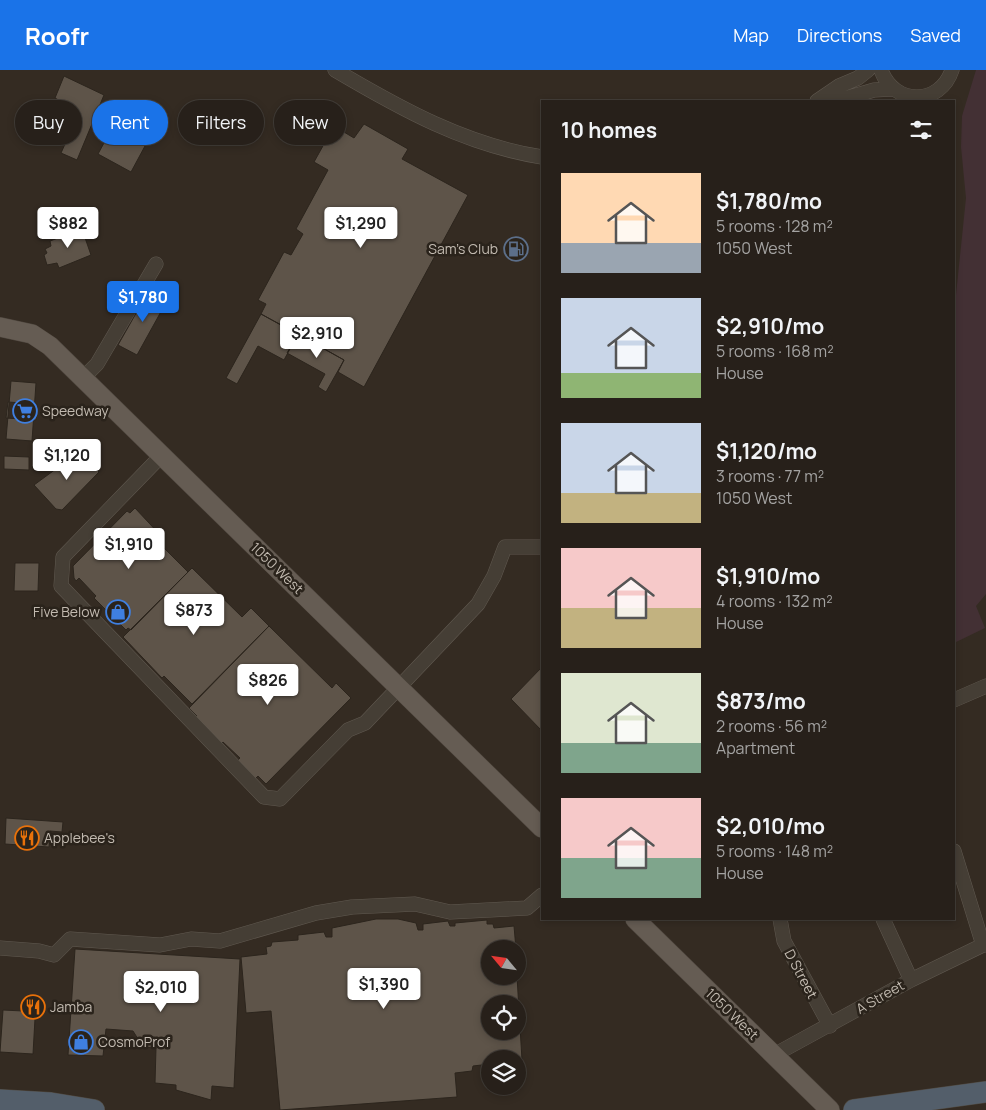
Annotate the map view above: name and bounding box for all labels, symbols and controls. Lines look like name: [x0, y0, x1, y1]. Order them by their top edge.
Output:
text: Roofr: [25, 19, 89, 52]
text: Map: [733, 23, 769, 47]
text: Directions: [797, 23, 882, 47]
text: Saved: [910, 23, 961, 47]
chip: Buy: [15, 100, 82, 145]
chip: Rent: [92, 100, 168, 145]
chip: Filters: [178, 100, 264, 145]
chip: New: [274, 100, 346, 145]
text: 10 homes: [561, 116, 657, 144]
icon: filters: [907, 116, 935, 144]
text: $1,780/mo: [716, 187, 822, 215]
icon: home: [601, 193, 661, 253]
pin: $882: [38, 206, 98, 249]
pin: $1,290: [320, 206, 402, 249]
text: $882: [48, 212, 88, 234]
text: $1,290: [335, 212, 387, 234]
text: 5 rooms · 128 m²: [716, 215, 833, 237]
fuel station icon: Sam's Club: [503, 236, 529, 262]
text: 1050 West: [716, 237, 792, 259]
place label: Sam's Club: [428, 239, 498, 258]
pin: $1,780: [102, 280, 184, 323]
text: $1,780: [118, 286, 168, 308]
text: $2,910/mo: [716, 312, 824, 340]
pin: $2,910: [276, 316, 358, 359]
icon: home: [601, 318, 661, 378]
text: $2,910: [291, 322, 343, 344]
text: 5 rooms · 168 m²: [716, 340, 834, 362]
text: House: [716, 362, 764, 384]
supermarket icon: Speedway: [12, 398, 38, 424]
place label: Speedway: [42, 401, 109, 420]
text: $1,120/mo: [716, 437, 817, 465]
pin: $1,120: [26, 438, 108, 481]
icon: home: [601, 443, 661, 503]
text: $1,120: [44, 444, 90, 466]
text: 3 rooms · 77 m²: [716, 465, 824, 487]
text: 1050 West: [716, 487, 792, 509]
pin: $1,910: [88, 528, 170, 570]
text: $1,910: [105, 533, 153, 555]
street label: 1050 West: [247, 538, 308, 598]
text: $1,910/mo: [716, 562, 820, 590]
icon: home: [601, 568, 661, 628]
text: 4 rooms · 132 m²: [716, 590, 833, 612]
pin: $873: [164, 594, 224, 636]
shop icon: Five Below: [105, 599, 131, 625]
text: $873: [175, 599, 213, 621]
place label: Five Below: [33, 602, 100, 621]
text: House: [716, 612, 764, 634]
pin: $826: [238, 664, 298, 706]
text: $826: [248, 669, 288, 691]
text: $873/mo: [716, 687, 806, 715]
icon: home: [601, 693, 661, 753]
text: 2 rooms · 56 m²: [716, 715, 827, 737]
text: Apartment: [716, 737, 795, 759]
text: $2,010/mo: [716, 812, 825, 840]
icon: home: [601, 818, 661, 878]
restaurant icon: Applebee's: [14, 825, 40, 851]
place label: Applebee's: [44, 828, 115, 847]
text: 5 rooms · 148 m²: [716, 840, 833, 862]
text: House: [716, 862, 764, 884]
north arrow: [481, 940, 526, 985]
map controls: [481, 940, 526, 1095]
street label: D Street: [781, 946, 823, 1002]
pin: $1,390: [343, 968, 425, 1010]
pin: $2,010: [120, 970, 202, 1013]
text: $1,390: [358, 973, 410, 995]
street label: A Street: [852, 975, 908, 1018]
text: $2,010: [135, 976, 187, 998]
street label: 1050 West: [702, 984, 763, 1044]
restaurant icon: Jamba: [20, 994, 46, 1020]
button: locate: [481, 995, 526, 1040]
place label: Jamba: [50, 997, 92, 1016]
shop icon: CosmoProf: [68, 1029, 94, 1055]
place label: CosmoProf: [98, 1032, 170, 1051]
button: layers: [481, 1050, 526, 1095]

